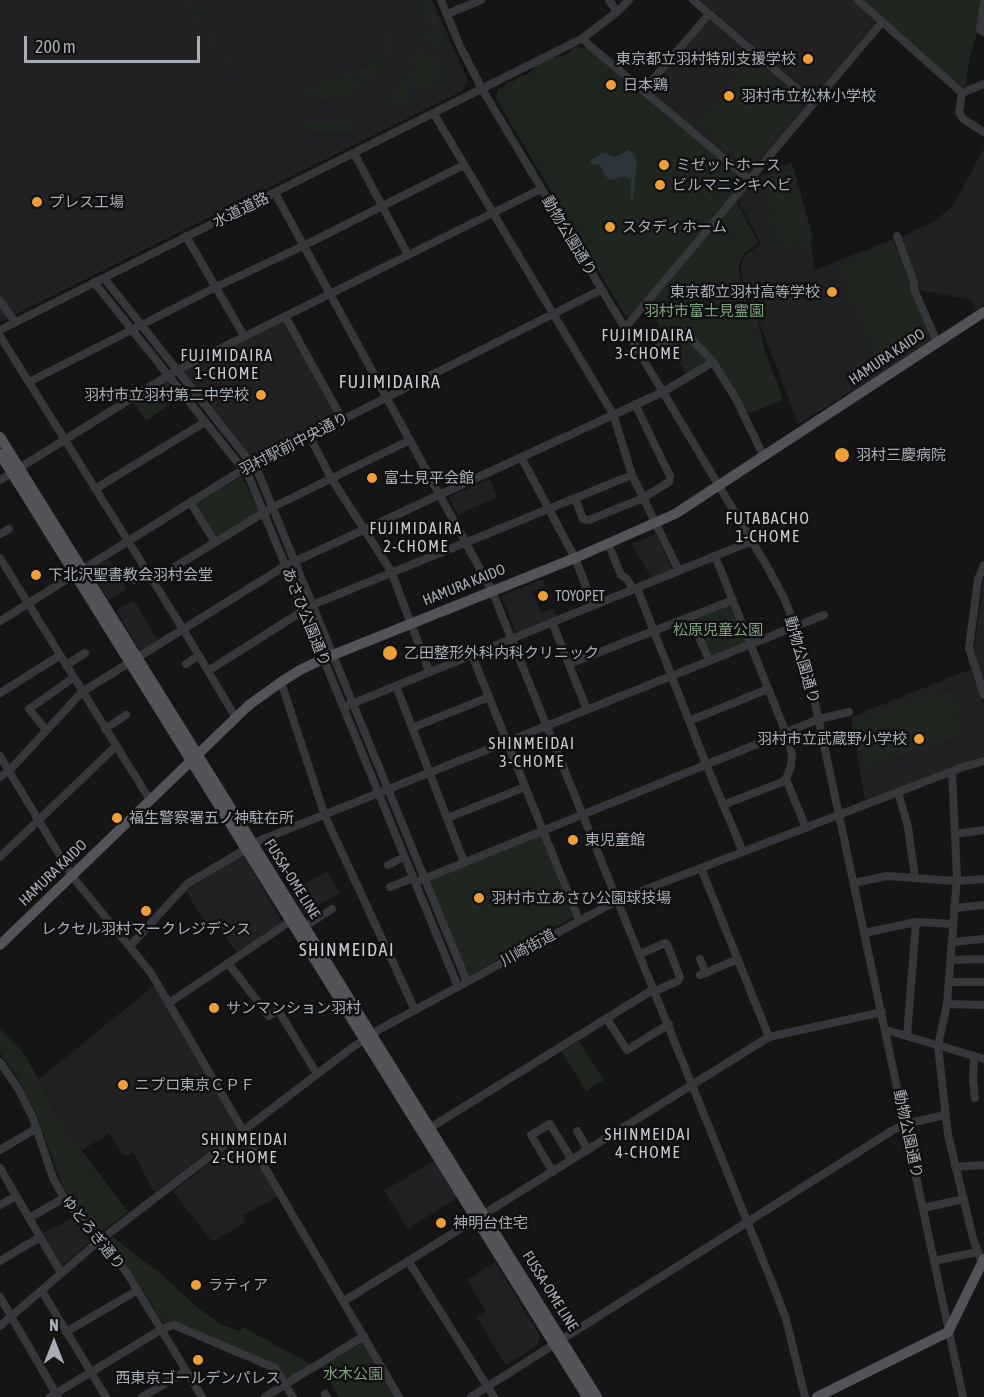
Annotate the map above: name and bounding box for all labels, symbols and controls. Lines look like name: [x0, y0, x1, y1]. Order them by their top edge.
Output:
scale bar: [27, 24, 202, 62]
text: 200 m: [35, 36, 76, 57]
place label: 東京都立羽村特別支援学校: [616, 50, 796, 68]
marker: 東京都立羽村特別支援学校: [801, 52, 815, 66]
place label: 日本鶏: [623, 76, 668, 94]
marker: 日本鶏: [604, 78, 618, 92]
place label: 羽村市立松林小学校: [741, 87, 876, 105]
marker: 羽村市立松林小学校: [722, 89, 736, 103]
place label: ミゼットホース: [676, 156, 781, 174]
marker: ミゼットホース: [657, 158, 671, 172]
place label: ビルマニシキヘビ: [672, 176, 792, 194]
marker: ビルマニシキヘビ: [653, 178, 667, 192]
street label: 水道道路: [210, 189, 272, 231]
place label: プレス工場: [49, 193, 124, 211]
street label: 動物公園通り: [538, 193, 600, 279]
marker: プレス工場: [30, 195, 44, 209]
place label: スタディホーム: [622, 218, 727, 236]
marker: スタディホーム: [603, 220, 617, 234]
place label: 東京都立羽村高等学校: [670, 283, 820, 301]
marker: 東京都立羽村高等学校: [825, 285, 839, 299]
park label: 羽村市富士見霊園: [644, 302, 764, 320]
street label: HAMURA KAIDO: [846, 325, 928, 389]
district label: FUJIMIDAIRA 3-CHOME: [601, 326, 695, 364]
district label: FUJIMIDAIRA 1-CHOME: [180, 346, 274, 384]
district label: FUJIMIDAIRA: [339, 371, 441, 393]
place label: 羽村市立羽村第二中学校: [84, 386, 249, 404]
marker: 羽村市立羽村第二中学校: [254, 388, 268, 402]
street label: 羽村駅前中央通り: [236, 409, 352, 479]
marker: 羽村三慶病院: [833, 446, 851, 464]
place label: 羽村三慶病院: [856, 446, 946, 464]
place label: 富士見平会館: [384, 469, 474, 487]
marker: 富士見平会館: [365, 471, 379, 485]
district label: FUTABACHO 1-CHOME: [726, 509, 810, 547]
district label: FUJIMIDAIRA 2-CHOME: [369, 519, 463, 557]
street label: HAMURA KAIDO: [420, 560, 508, 610]
street label: あさひ公園通り: [278, 565, 334, 669]
place label: 下北沢聖書教会羽村会堂: [48, 566, 213, 584]
marker: 下北沢聖書教会羽村会堂: [29, 568, 43, 582]
place label: TOYOPET: [555, 587, 605, 605]
marker: TOYOPET: [536, 589, 550, 603]
street label: 動物公園通り: [781, 614, 823, 706]
park label: 松原児童公園: [673, 621, 763, 639]
marker: 乙田整形外科内科クリニック: [381, 644, 399, 662]
place label: 乙田整形外科内科クリニック: [404, 644, 599, 662]
place label: 羽村市立武蔵野小学校: [757, 730, 907, 748]
marker: 羽村市立武蔵野小学校: [912, 732, 926, 746]
district label: SHINMEIDAI 3-CHOME: [488, 734, 576, 772]
place label: 福生警察署五ノ神駐在所: [129, 809, 294, 827]
marker: 福生警察署五ノ神駐在所: [110, 811, 124, 825]
place label: 東児童館: [585, 831, 645, 849]
marker: 東児童館: [566, 833, 580, 847]
street label: HAMURA KAIDO: [15, 836, 91, 910]
street label: FUSSA-OME LINE: [260, 836, 324, 922]
place label: 羽村市立あさひ公園球技場: [491, 889, 671, 907]
marker: 羽村市立あさひ公園球技場: [472, 891, 486, 905]
marker: レクセル羽村マークレジデンス: [139, 904, 153, 918]
place label: レクセル羽村マークレジデンス: [41, 920, 251, 938]
street label: 川崎街道: [497, 926, 559, 970]
district label: SHINMEIDAI: [299, 939, 395, 961]
place label: サンマンション羽村: [226, 999, 361, 1017]
marker: サンマンション羽村: [207, 1001, 221, 1015]
place label: ニプロ東京ＣＰＦ: [135, 1076, 255, 1094]
marker: ニプロ東京ＣＰＦ: [116, 1078, 130, 1092]
street label: 動物公園通り: [890, 1088, 926, 1180]
district label: SHINMEIDAI 4-CHOME: [604, 1125, 692, 1163]
district label: SHINMEIDAI 2-CHOME: [201, 1130, 289, 1168]
street label: ゆとろぎ通り: [58, 1192, 128, 1274]
place label: 神明台住宅: [453, 1214, 528, 1232]
marker: 神明台住宅: [434, 1216, 448, 1230]
street label: FUSSA-OME LINE: [518, 1248, 582, 1334]
place label: ラティア: [208, 1276, 268, 1294]
marker: ラティア: [189, 1278, 203, 1292]
north arrow: [24, 1313, 84, 1373]
text: N: [49, 1316, 59, 1334]
marker: 西東京ゴールデンパレス: [191, 1353, 205, 1367]
park label: 水木公園: [323, 1365, 383, 1383]
place label: 西東京ゴールデンパレス: [116, 1369, 280, 1387]

